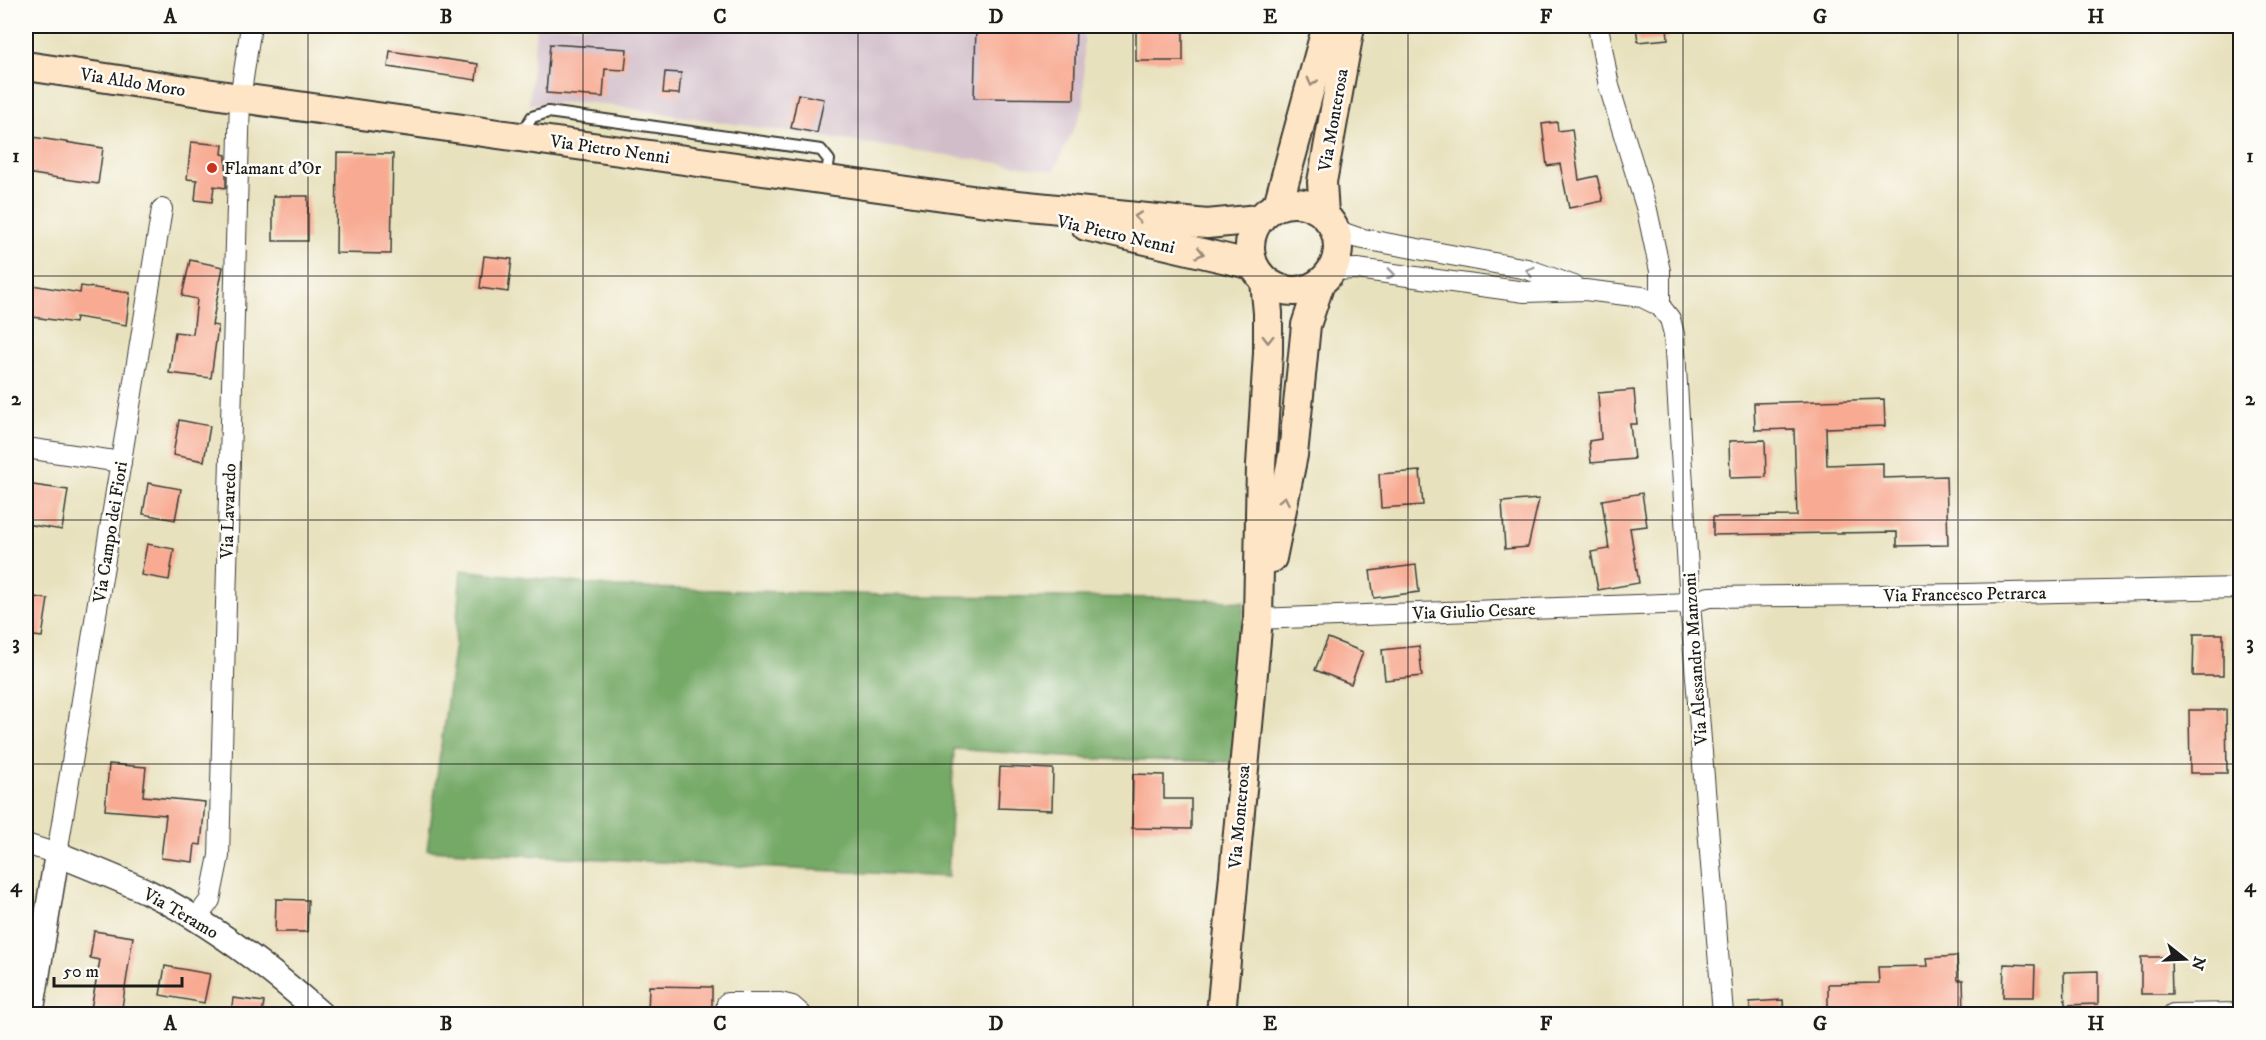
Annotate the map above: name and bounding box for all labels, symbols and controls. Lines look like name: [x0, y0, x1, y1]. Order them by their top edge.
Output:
text: A: [163, 5, 178, 30]
text: B: [440, 5, 452, 30]
text: C: [713, 5, 727, 30]
text: D: [989, 5, 1004, 30]
text: E: [1263, 5, 1277, 30]
text: F: [1540, 5, 1553, 30]
text: G: [1813, 5, 1827, 30]
text: H: [2088, 5, 2105, 30]
street label: Via Aldo Moro: [78, 64, 187, 102]
street label: Via Monterosa: [1314, 67, 1354, 174]
one-way arrow: [1306, 77, 1319, 87]
street label: Via Pietro Nenni: [548, 131, 671, 169]
text: 1: [12, 144, 20, 169]
text: 1: [2246, 144, 2254, 169]
place label: Flamant d'Or: [224, 158, 322, 180]
marker: Flamant d'Or: [205, 161, 219, 175]
street label: Via Pietro Nenni: [1054, 210, 1177, 259]
one-way arrow: [1134, 211, 1143, 224]
one-way arrow: [1194, 246, 1204, 259]
one-way arrow: [1525, 266, 1536, 278]
one-way arrow: [1386, 267, 1395, 279]
one-way arrow: [1262, 335, 1274, 344]
text: 2: [11, 387, 22, 412]
text: 2: [2245, 387, 2256, 412]
street label: Via Campo dei Fiori: [89, 460, 133, 605]
street label: Via Lavaredo: [216, 463, 242, 560]
one-way arrow: [1277, 495, 1290, 505]
street label: Via Alessandro Manzoni: [1679, 572, 1713, 747]
street label: Via Francesco Petrarca: [1883, 583, 2047, 607]
street label: Via Giulio Cesare: [1411, 599, 1536, 625]
text: 3: [12, 631, 20, 656]
text: 3: [2246, 631, 2254, 656]
street label: Via Monterosa: [1224, 764, 1256, 871]
text: 4: [10, 874, 23, 899]
text: 4: [2244, 874, 2257, 899]
street label: Via Teramo: [138, 883, 222, 944]
north arrow: [2155, 929, 2215, 989]
scale bar: [54, 950, 182, 988]
text: N: [2187, 954, 2210, 973]
text: 50 m: [63, 961, 99, 983]
text: A: [163, 1012, 178, 1037]
text: B: [440, 1012, 452, 1037]
text: C: [713, 1012, 727, 1037]
text: D: [989, 1012, 1004, 1037]
text: E: [1263, 1012, 1277, 1037]
text: F: [1540, 1012, 1553, 1037]
text: G: [1813, 1012, 1827, 1037]
text: H: [2088, 1012, 2105, 1037]

